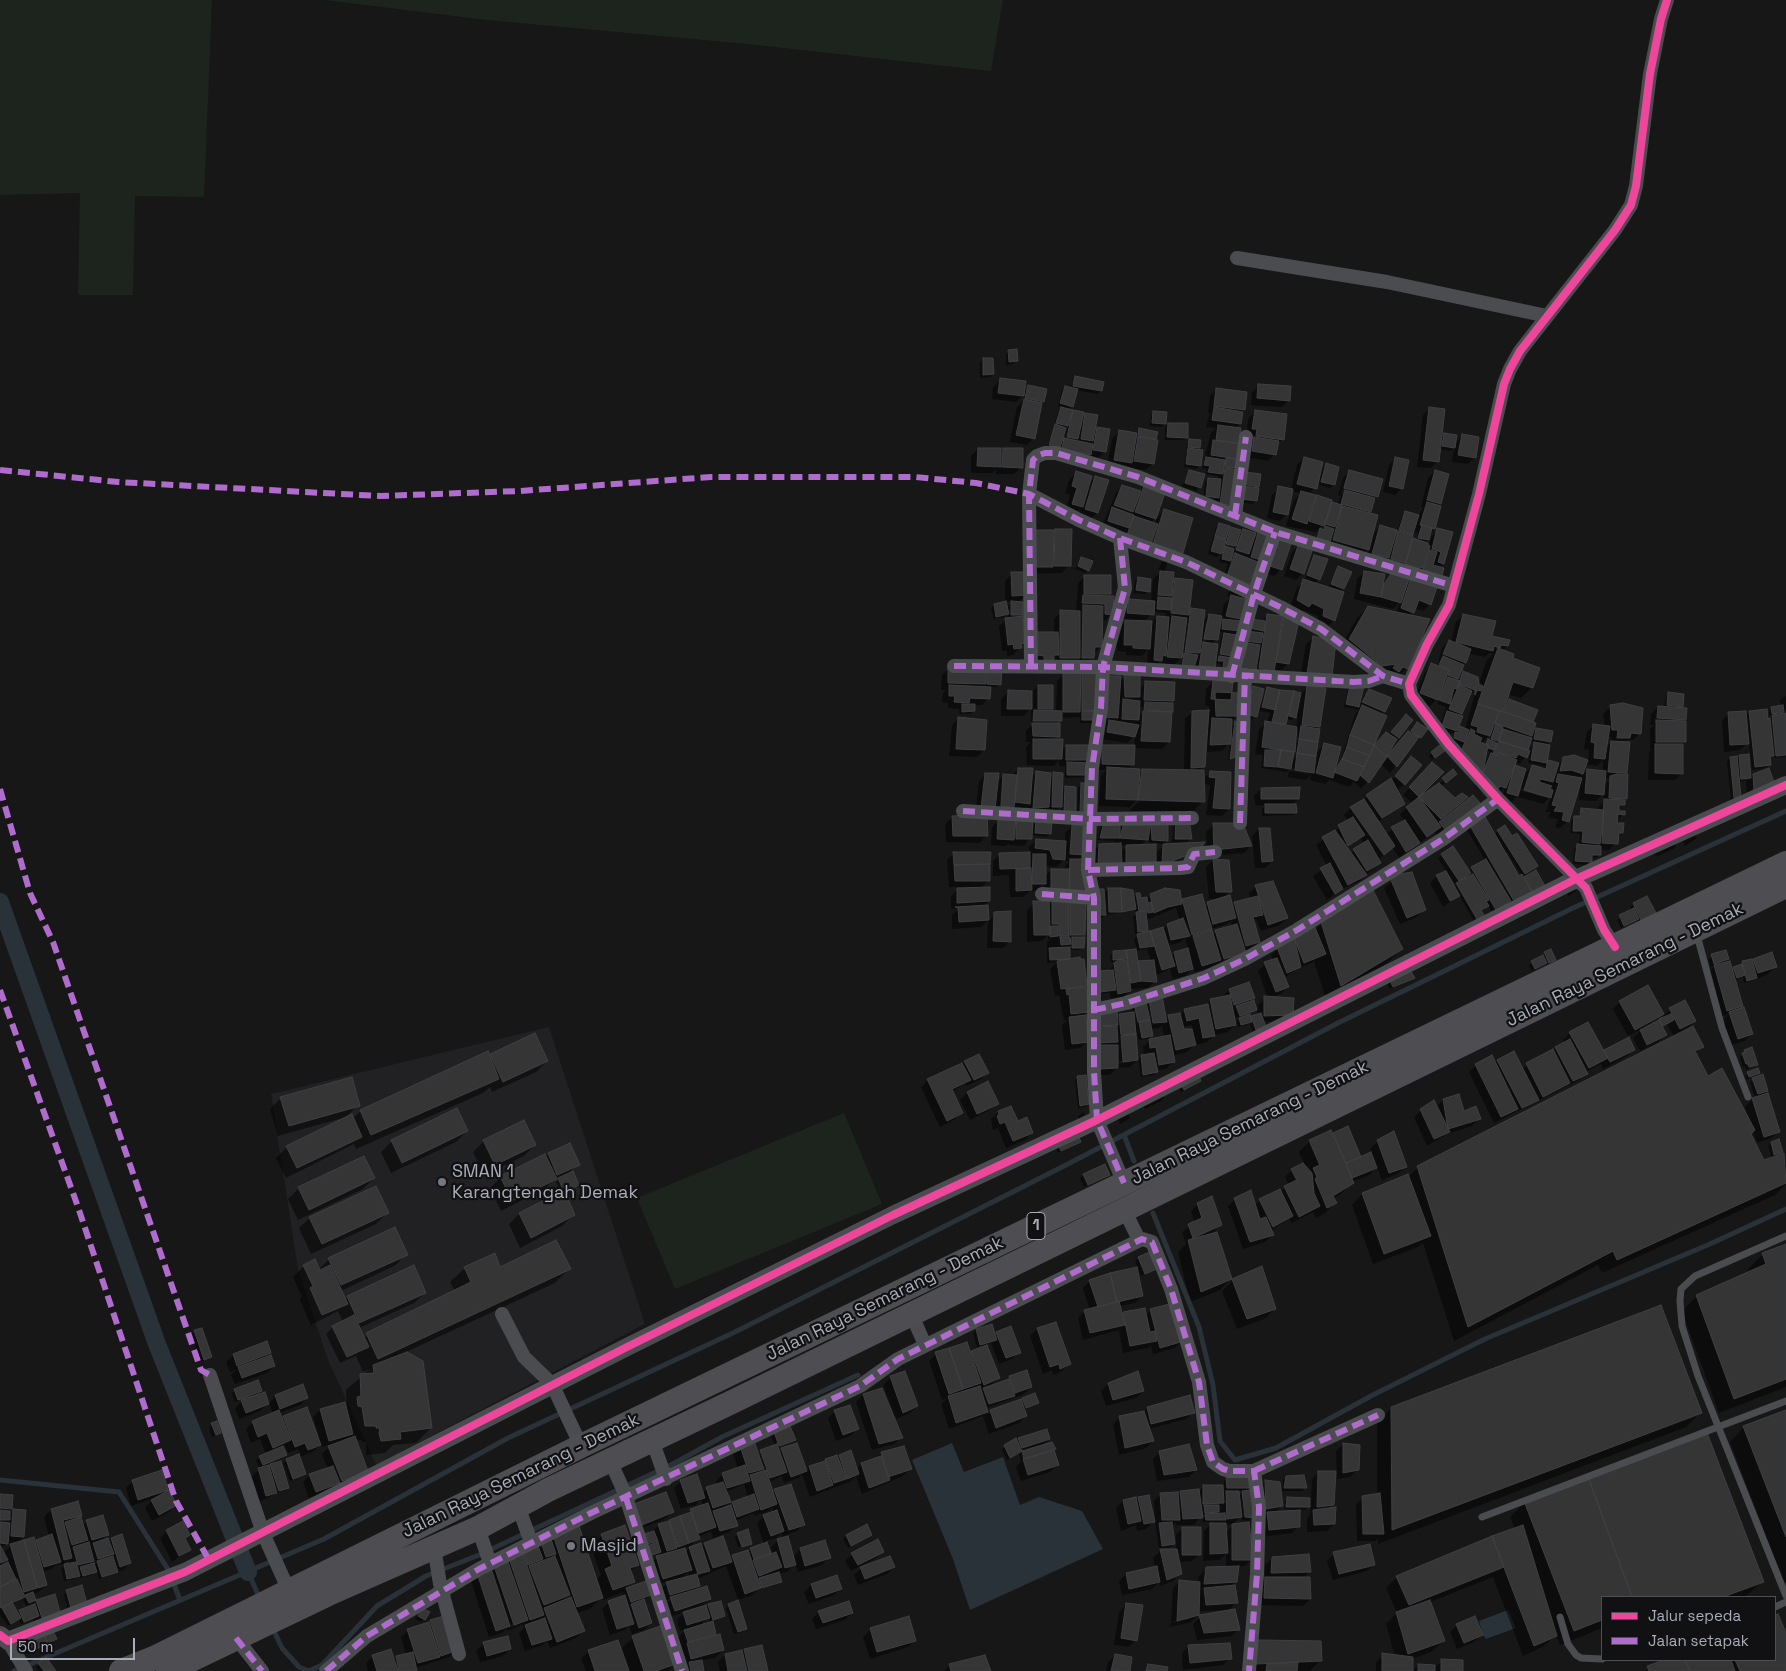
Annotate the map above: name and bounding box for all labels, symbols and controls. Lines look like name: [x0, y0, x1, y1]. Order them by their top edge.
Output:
street label: Jalan Raya Semarang - Demak: [1503, 898, 1747, 1032]
street label: Jalan Raya Semarang - Demak: [1128, 1056, 1372, 1190]
place label: SMAN 1 Karangtengah Demak: [452, 1161, 638, 1204]
marker: SMAN 1 Karangtengah Demak: [436, 1176, 448, 1188]
road number: 1: [1027, 1212, 1045, 1240]
street label: Jalan Raya Semarang - Demak: [763, 1232, 1007, 1366]
street label: Jalan Raya Semarang - Demak: [399, 1409, 643, 1543]
place label: Masjid: [581, 1535, 637, 1557]
marker: Masjid: [565, 1540, 577, 1552]
legend: [1601, 1596, 1776, 1661]
text: Jalur sepeda: [1648, 1606, 1741, 1625]
scale bar: [12, 1628, 138, 1660]
text: Jalan setapak: [1648, 1631, 1749, 1650]
text: 50 m: [18, 1637, 53, 1656]

